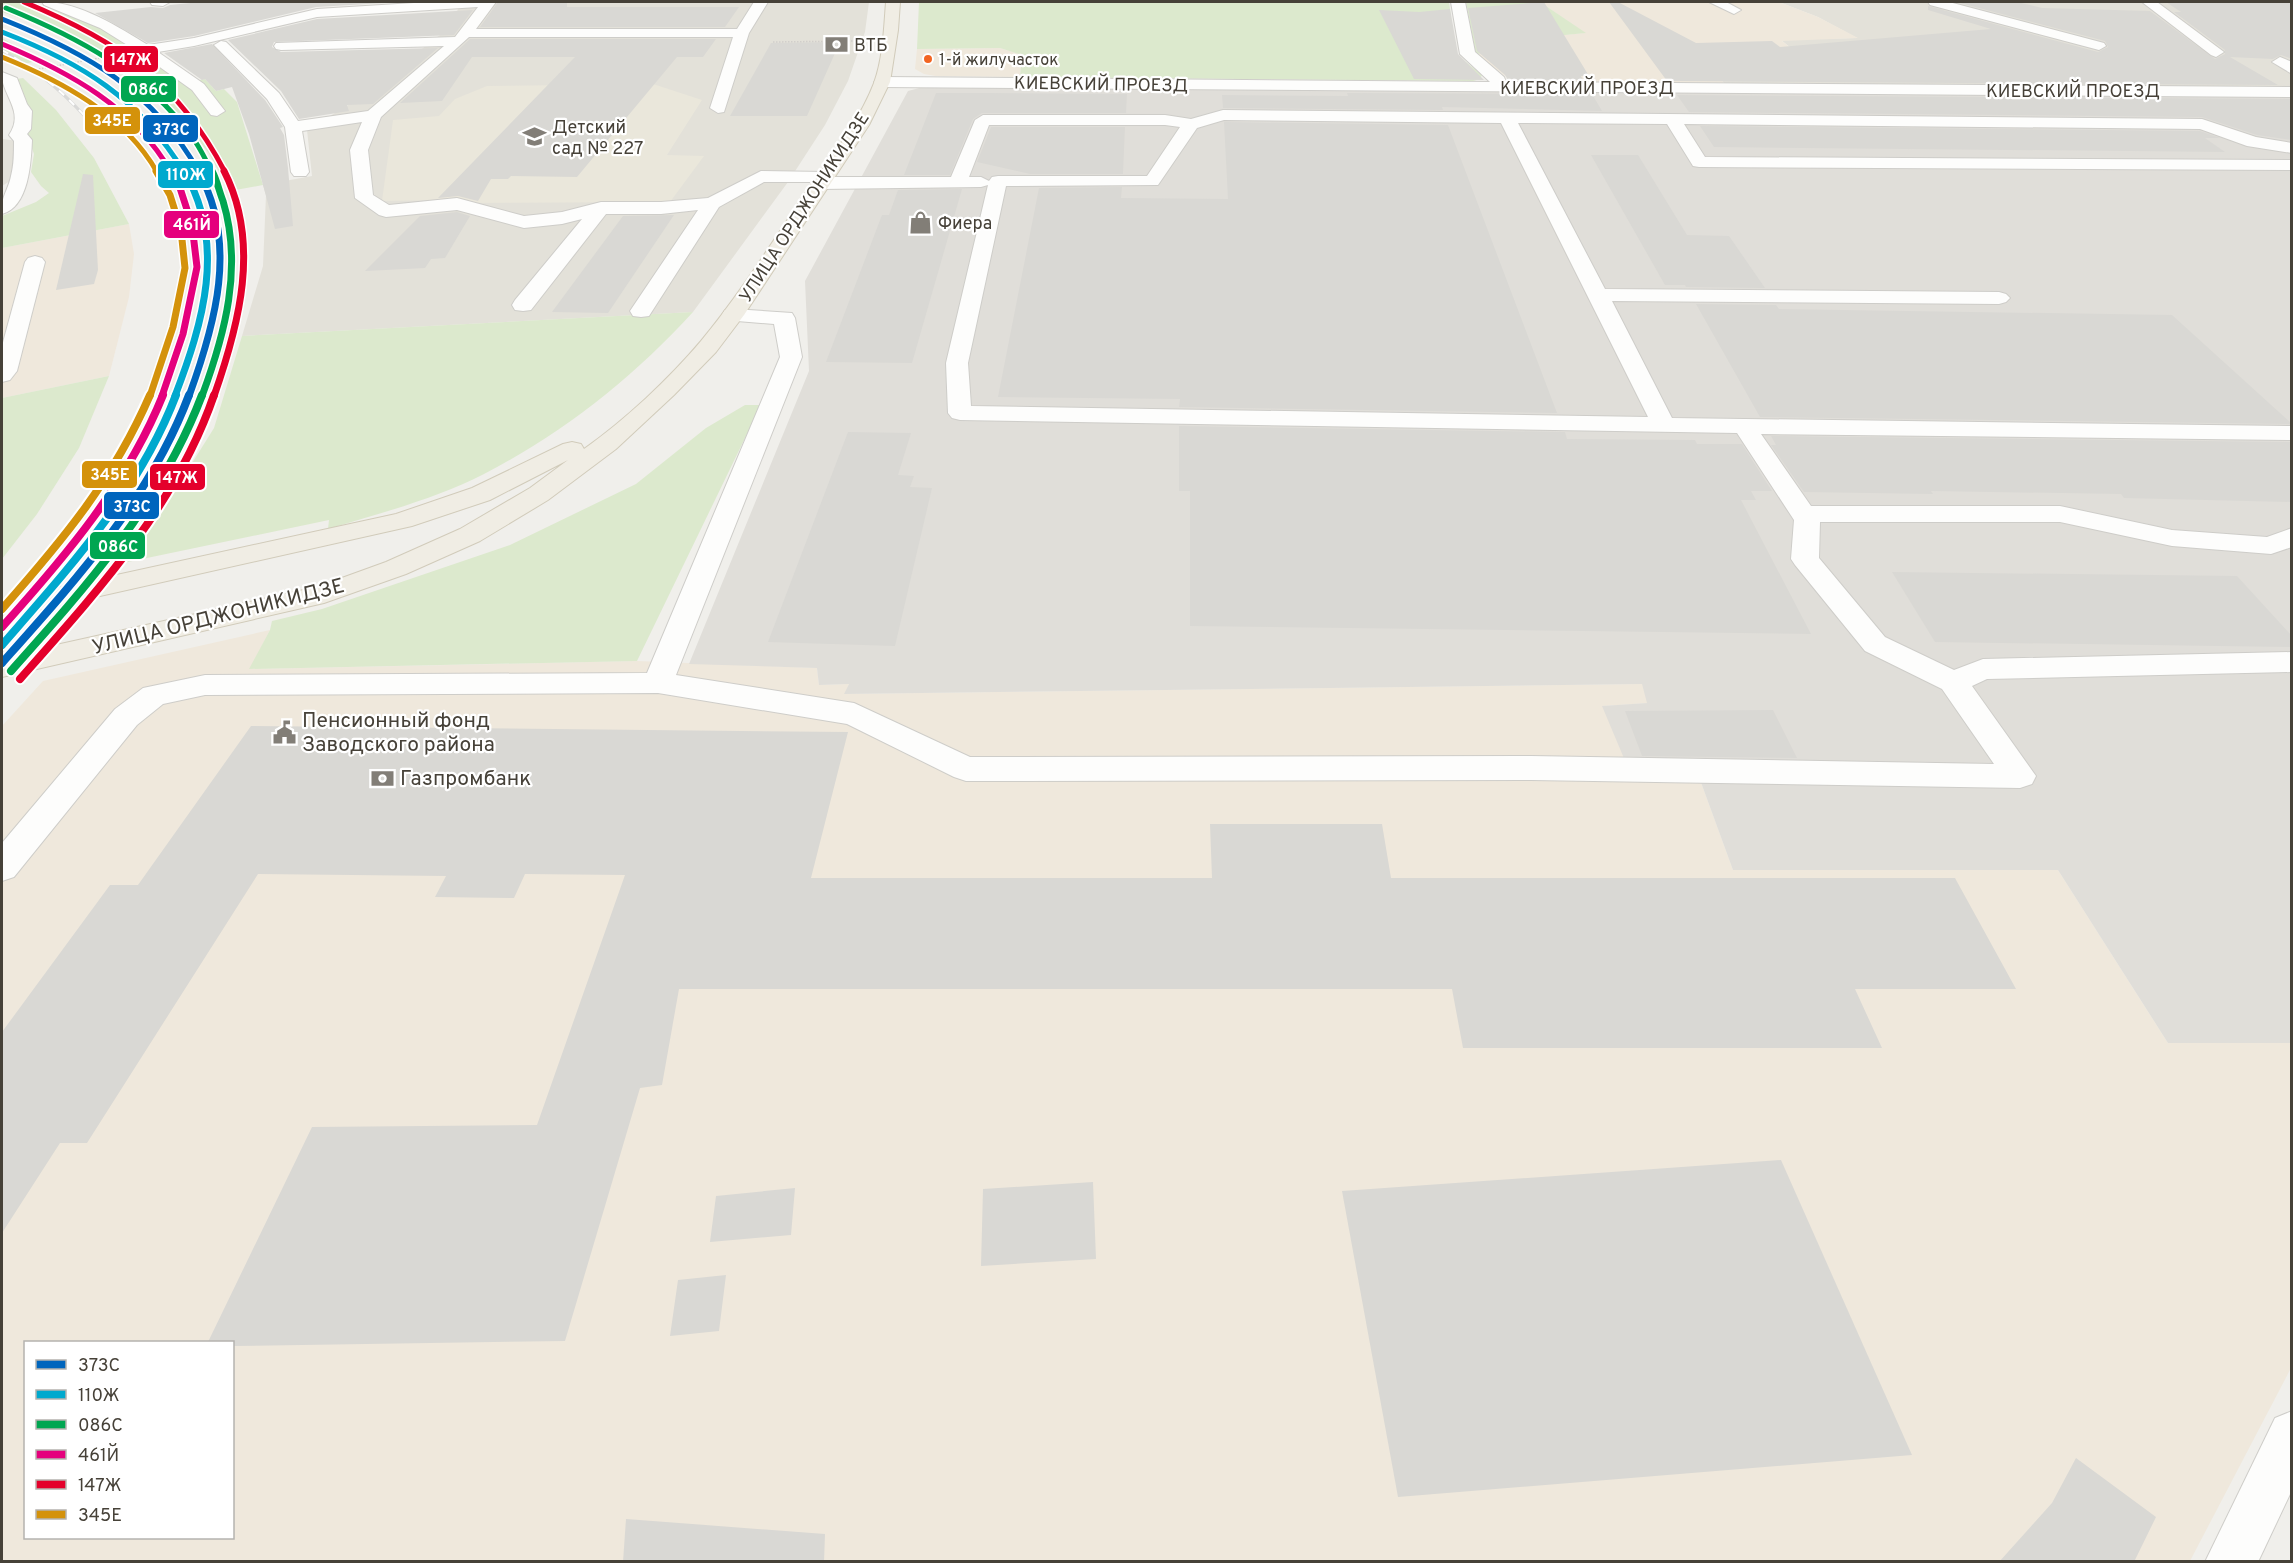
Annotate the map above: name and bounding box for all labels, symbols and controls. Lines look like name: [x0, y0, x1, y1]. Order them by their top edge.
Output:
bank icon: ВТБ: [823, 32, 849, 58]
place label: ВТБ: [854, 35, 888, 58]
line badge: 147Ж: [103, 45, 159, 73]
text: 147Ж: [110, 51, 152, 71]
place label: 1-й жилучасток: [939, 51, 1058, 71]
marker: 1-й жилучасток: [922, 53, 934, 65]
street label: КИЕВСКИЙ ПРОЕЗД: [1014, 70, 1188, 99]
line badge: 086С: [120, 75, 177, 103]
street label: КИЕВСКИЙ ПРОЕЗД: [1500, 76, 1674, 101]
street label: КИЕВСКИЙ ПРОЕЗД: [1986, 79, 2160, 104]
text: 086С: [128, 81, 168, 101]
line badge: 345Е: [84, 106, 141, 135]
street label: УЛИЦА ОРДЖОНИКИДЗЕ: [735, 108, 875, 307]
text: 345Е: [92, 112, 132, 132]
line badge: 373C: [142, 114, 199, 143]
place label: Детский сад № 227: [552, 117, 643, 161]
text: 373C: [152, 121, 190, 141]
school or university icon: Детский сад № 227: [521, 124, 547, 150]
line badge: 110Ж: [157, 160, 214, 189]
text: 110Ж: [166, 166, 206, 186]
line badge: 461Й: [163, 210, 220, 239]
shop icon: Фиера: [907, 210, 933, 236]
place label: Фиера: [938, 213, 992, 236]
text: 461Й: [173, 214, 211, 236]
line badge: 345Е: [81, 460, 138, 489]
line badge: 147Ж: [149, 463, 206, 491]
text: 345Е: [90, 466, 130, 486]
text: 147Ж: [156, 469, 198, 489]
line badge: 373C: [103, 491, 160, 520]
text: 373C: [113, 498, 151, 518]
line badge: 086С: [89, 531, 146, 560]
text: 086С: [98, 538, 138, 558]
street label: УЛИЦА ОРДЖОНИКИДЗЕ: [89, 573, 347, 662]
place label: Пенсионный фонд Заводского района: [302, 708, 495, 759]
public building icon: Пенсионный фонд Заводского района: [271, 719, 297, 745]
bank icon: Газпромбанк: [369, 765, 395, 791]
place label: Газпромбанк: [400, 766, 531, 793]
legend: [24, 1341, 234, 1539]
text: 373C: [78, 1355, 120, 1378]
text: 110Ж: [78, 1385, 120, 1408]
text: 086С: [78, 1415, 123, 1438]
text: 461Й: [78, 1443, 119, 1468]
text: 147Ж: [78, 1475, 122, 1498]
text: 345Е: [78, 1505, 122, 1528]

